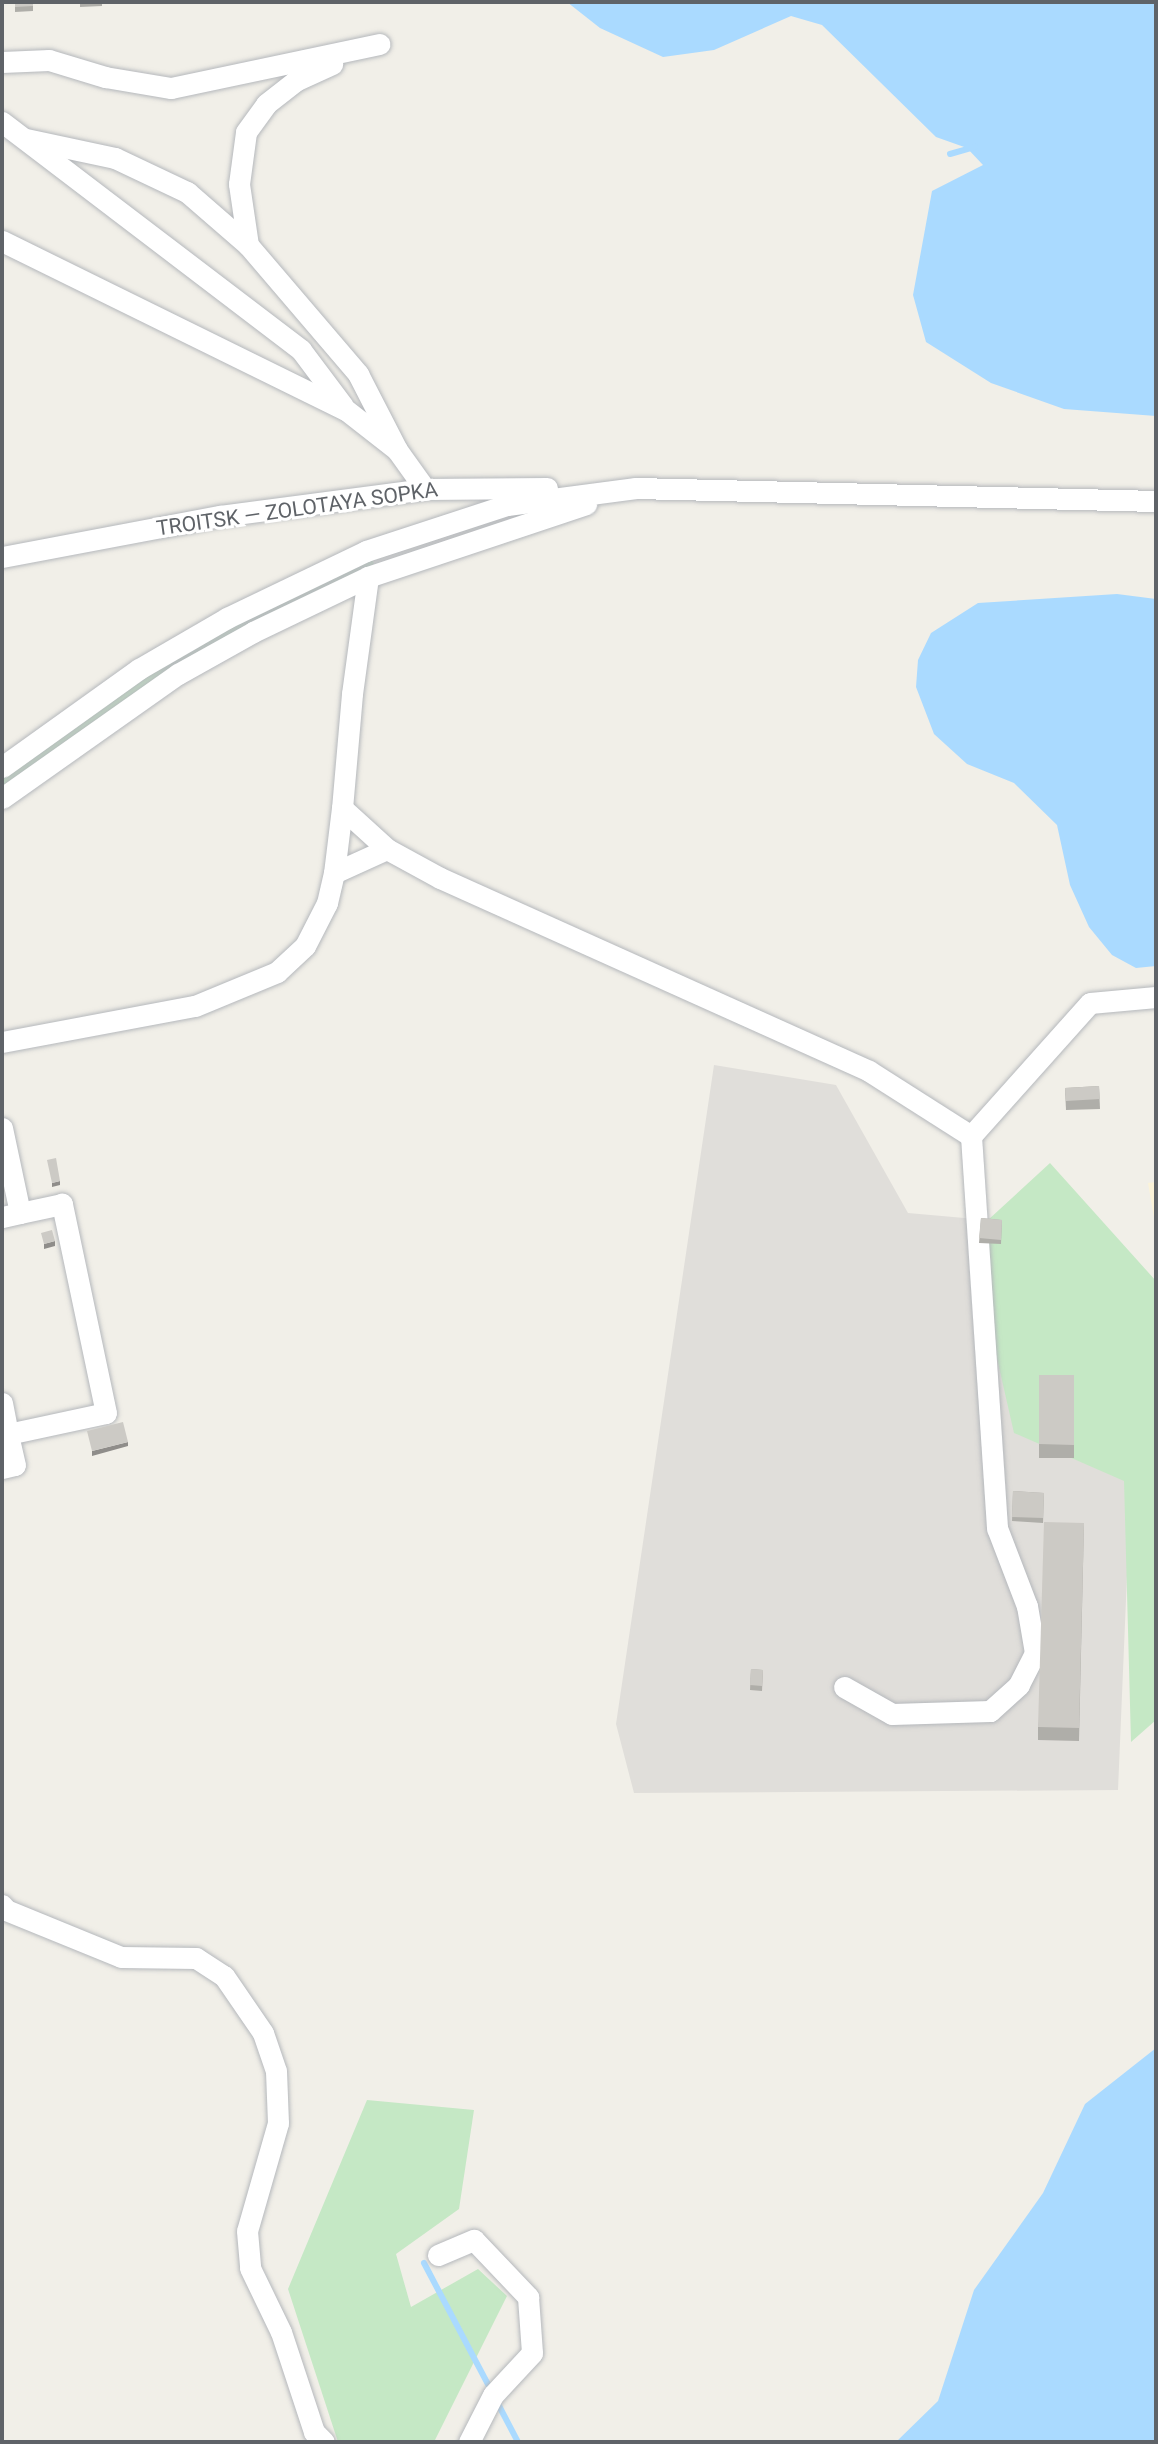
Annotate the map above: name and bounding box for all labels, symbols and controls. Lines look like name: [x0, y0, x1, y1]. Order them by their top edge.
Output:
street label: TROITSK — ZOLOTAYA SOPKA: [155, 477, 439, 541]

